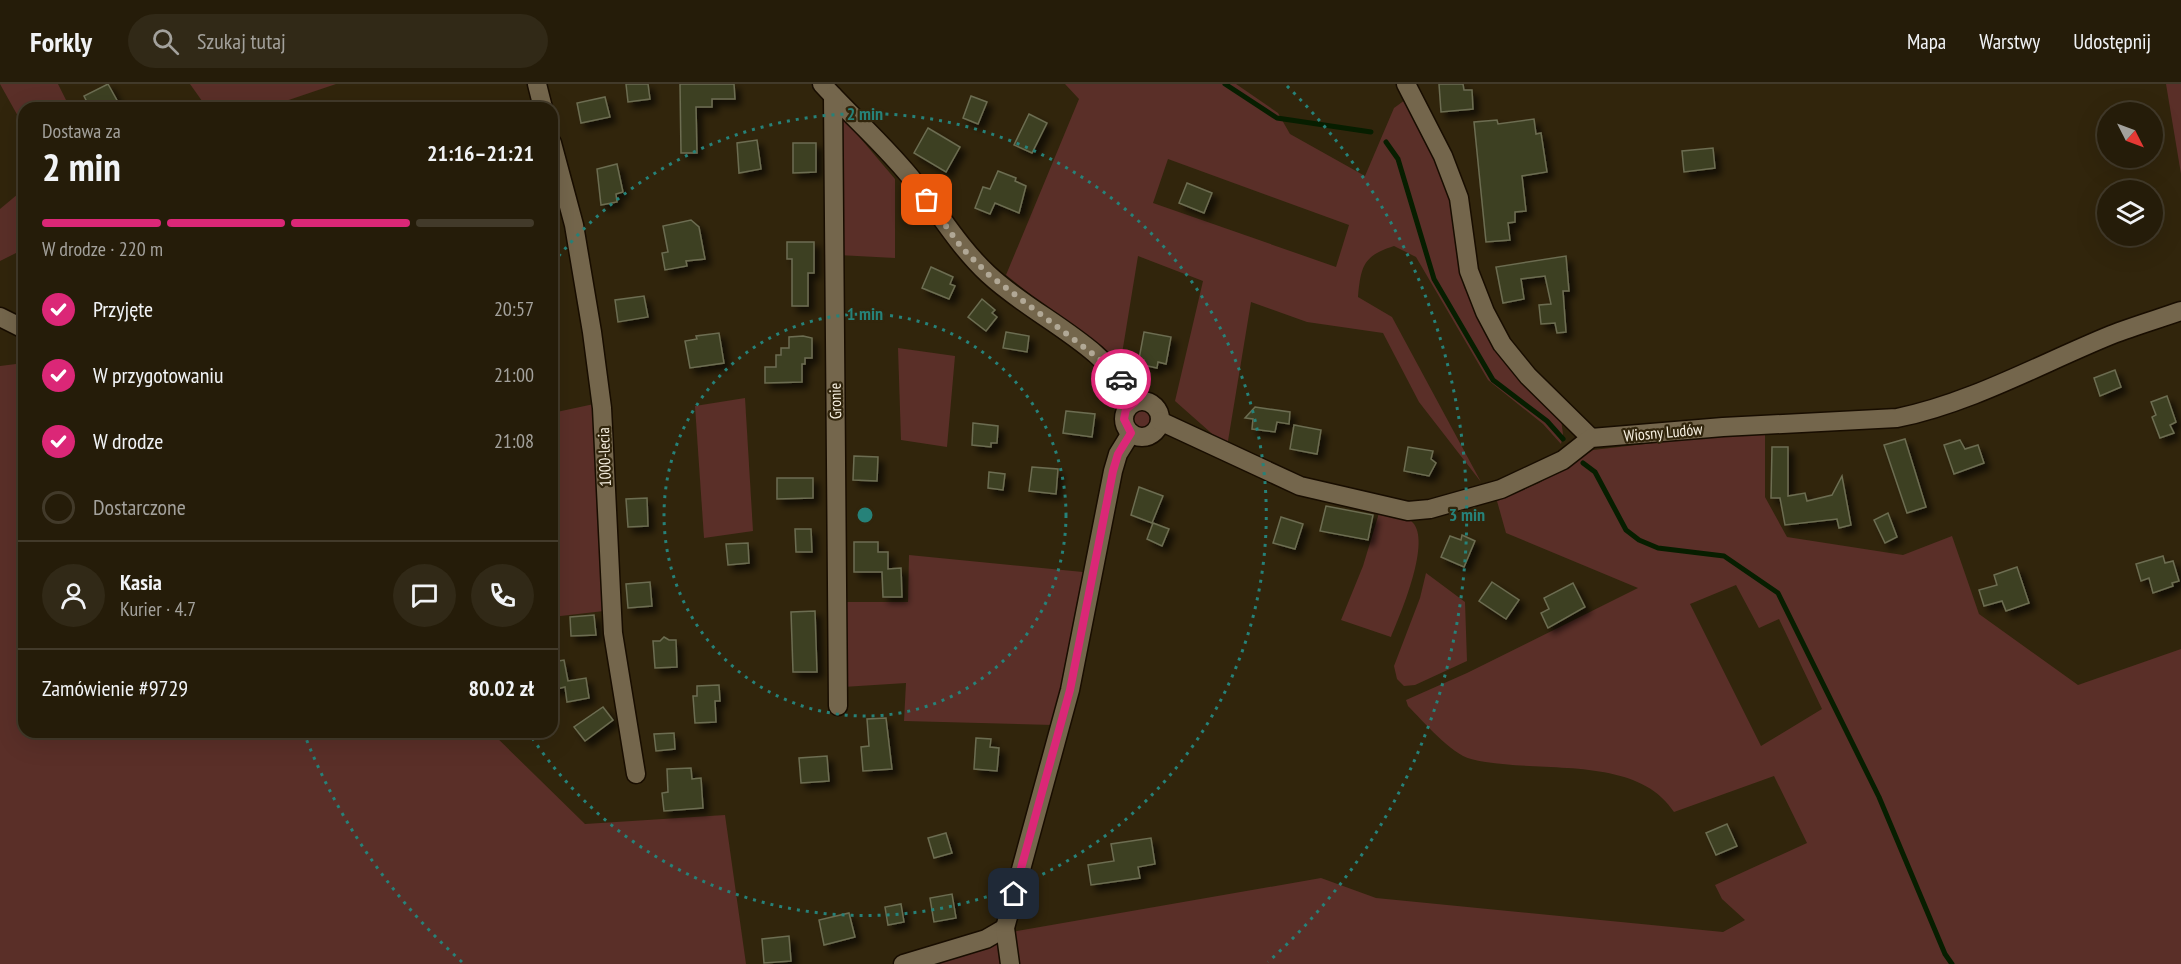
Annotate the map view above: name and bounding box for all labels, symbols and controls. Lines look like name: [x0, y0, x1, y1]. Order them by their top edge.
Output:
search box: [128, 14, 548, 68]
text: Forkly: [30, 23, 92, 60]
icon: search: [149, 25, 182, 58]
text: Szukaj tutaj: [197, 27, 286, 55]
text: Mapa: [1907, 28, 1946, 55]
text: Warstwy: [1979, 28, 2040, 55]
text: Udostępnij: [2073, 28, 2151, 55]
text: 2 min: [847, 102, 883, 125]
north arrow: [2097, 102, 2163, 168]
map controls: [2097, 102, 2163, 246]
text: Dostawa za: [42, 118, 121, 144]
text: 21:16–21:21: [427, 139, 534, 167]
text: 2 min: [42, 141, 121, 192]
pin: [901, 174, 952, 225]
button: layers: [2097, 180, 2163, 246]
icon: bag: [910, 183, 943, 216]
text: W drodze · 220 m: [42, 236, 163, 262]
icon: check: [42, 293, 75, 326]
text: Przyjęte: [93, 295, 153, 323]
text: 20:57: [494, 296, 534, 322]
text: 1 min: [847, 302, 883, 325]
courier: [1091, 349, 1151, 409]
icon: check: [42, 359, 75, 392]
text: W przygotowaniu: [93, 361, 224, 389]
text: 21:00: [494, 362, 534, 388]
icon: car: [1105, 363, 1138, 396]
street label: Gronie: [825, 383, 845, 419]
street label: Wiosny Ludów: [1623, 419, 1704, 445]
icon: check: [42, 425, 75, 458]
text: W drodze: [93, 427, 163, 455]
street label: 1000-lecia: [593, 427, 615, 487]
text: 21:08: [494, 428, 534, 454]
text: Dostarczone: [93, 493, 186, 521]
text: 3 min: [1449, 503, 1485, 526]
centre of rings: [855, 505, 875, 525]
button: person: [42, 564, 105, 627]
button: chat: [393, 564, 456, 627]
button: phone: [471, 564, 534, 627]
text: Kasia: [120, 568, 162, 596]
text: Kurier · 4.7: [120, 596, 196, 622]
text: Zamówienie #9729: [42, 674, 188, 702]
text: 80.02 zł: [469, 674, 534, 702]
pin: [988, 868, 1039, 919]
icon: home: [997, 877, 1030, 910]

